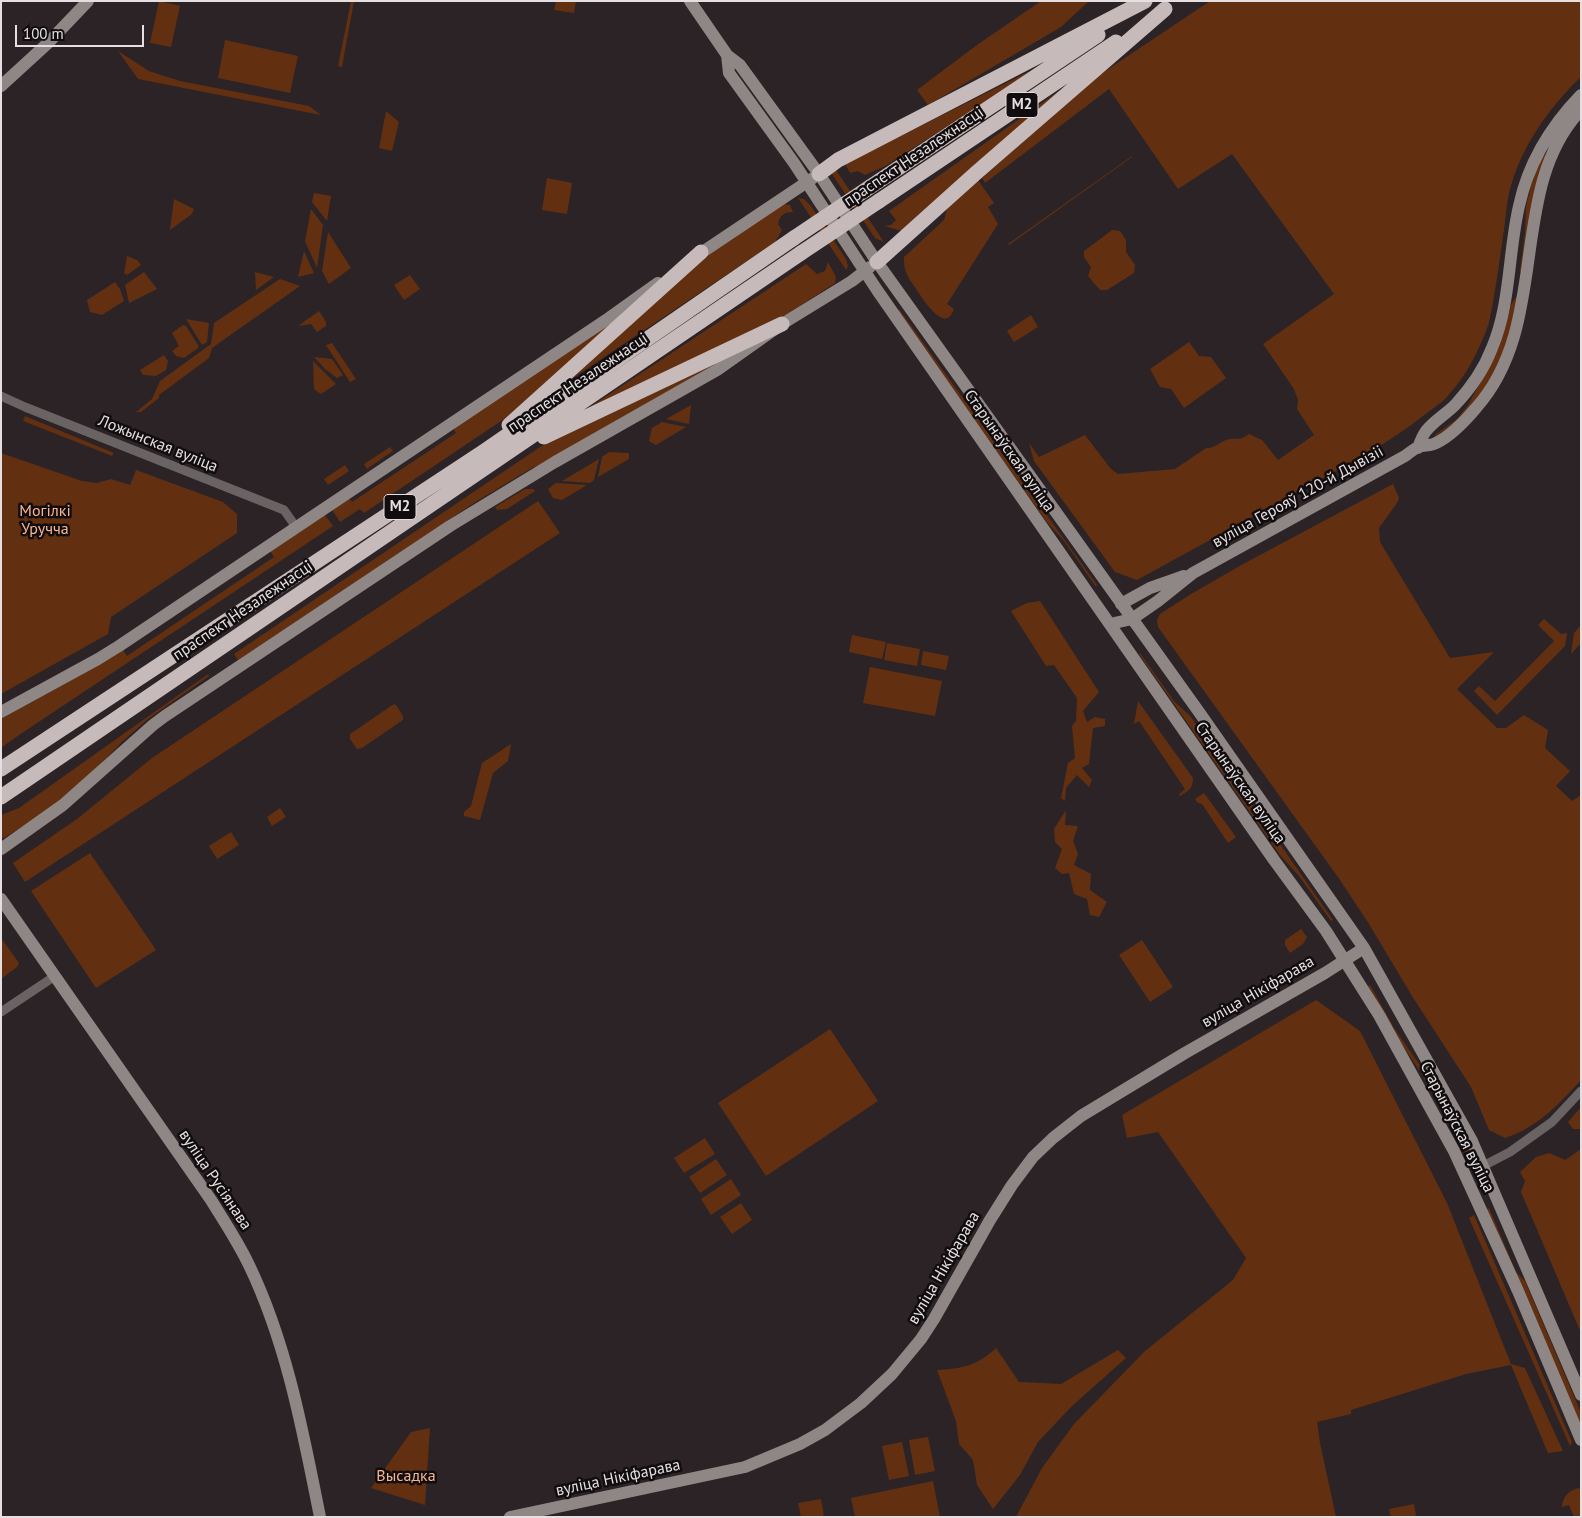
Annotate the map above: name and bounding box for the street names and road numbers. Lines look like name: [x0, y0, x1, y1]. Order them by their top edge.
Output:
road number: М2: [1006, 92, 1038, 118]
street label: праспект Незалежнасці: [840, 103, 988, 211]
street label: праспект Незалежнасці: [504, 329, 652, 437]
street label: Старынаўская вуліца: [960, 386, 1058, 516]
street label: Ложынская вуліца: [95, 411, 221, 477]
street label: вуліца Герояў 120-й Дывізіі: [1209, 442, 1387, 552]
road number: М2: [384, 494, 416, 520]
street label: праспект Незалежнасці: [169, 557, 317, 665]
street label: Старынаўская вуліца: [1191, 718, 1289, 848]
street label: вуліца Нікіфарава: [1198, 952, 1318, 1032]
street label: Старынаўская вуліца: [1416, 1058, 1498, 1196]
street label: вуліца Русіянава: [174, 1126, 256, 1234]
street label: вуліца Нікіфарава: [904, 1208, 984, 1328]
street label: вуліца Нікіфарава: [554, 1455, 682, 1501]

